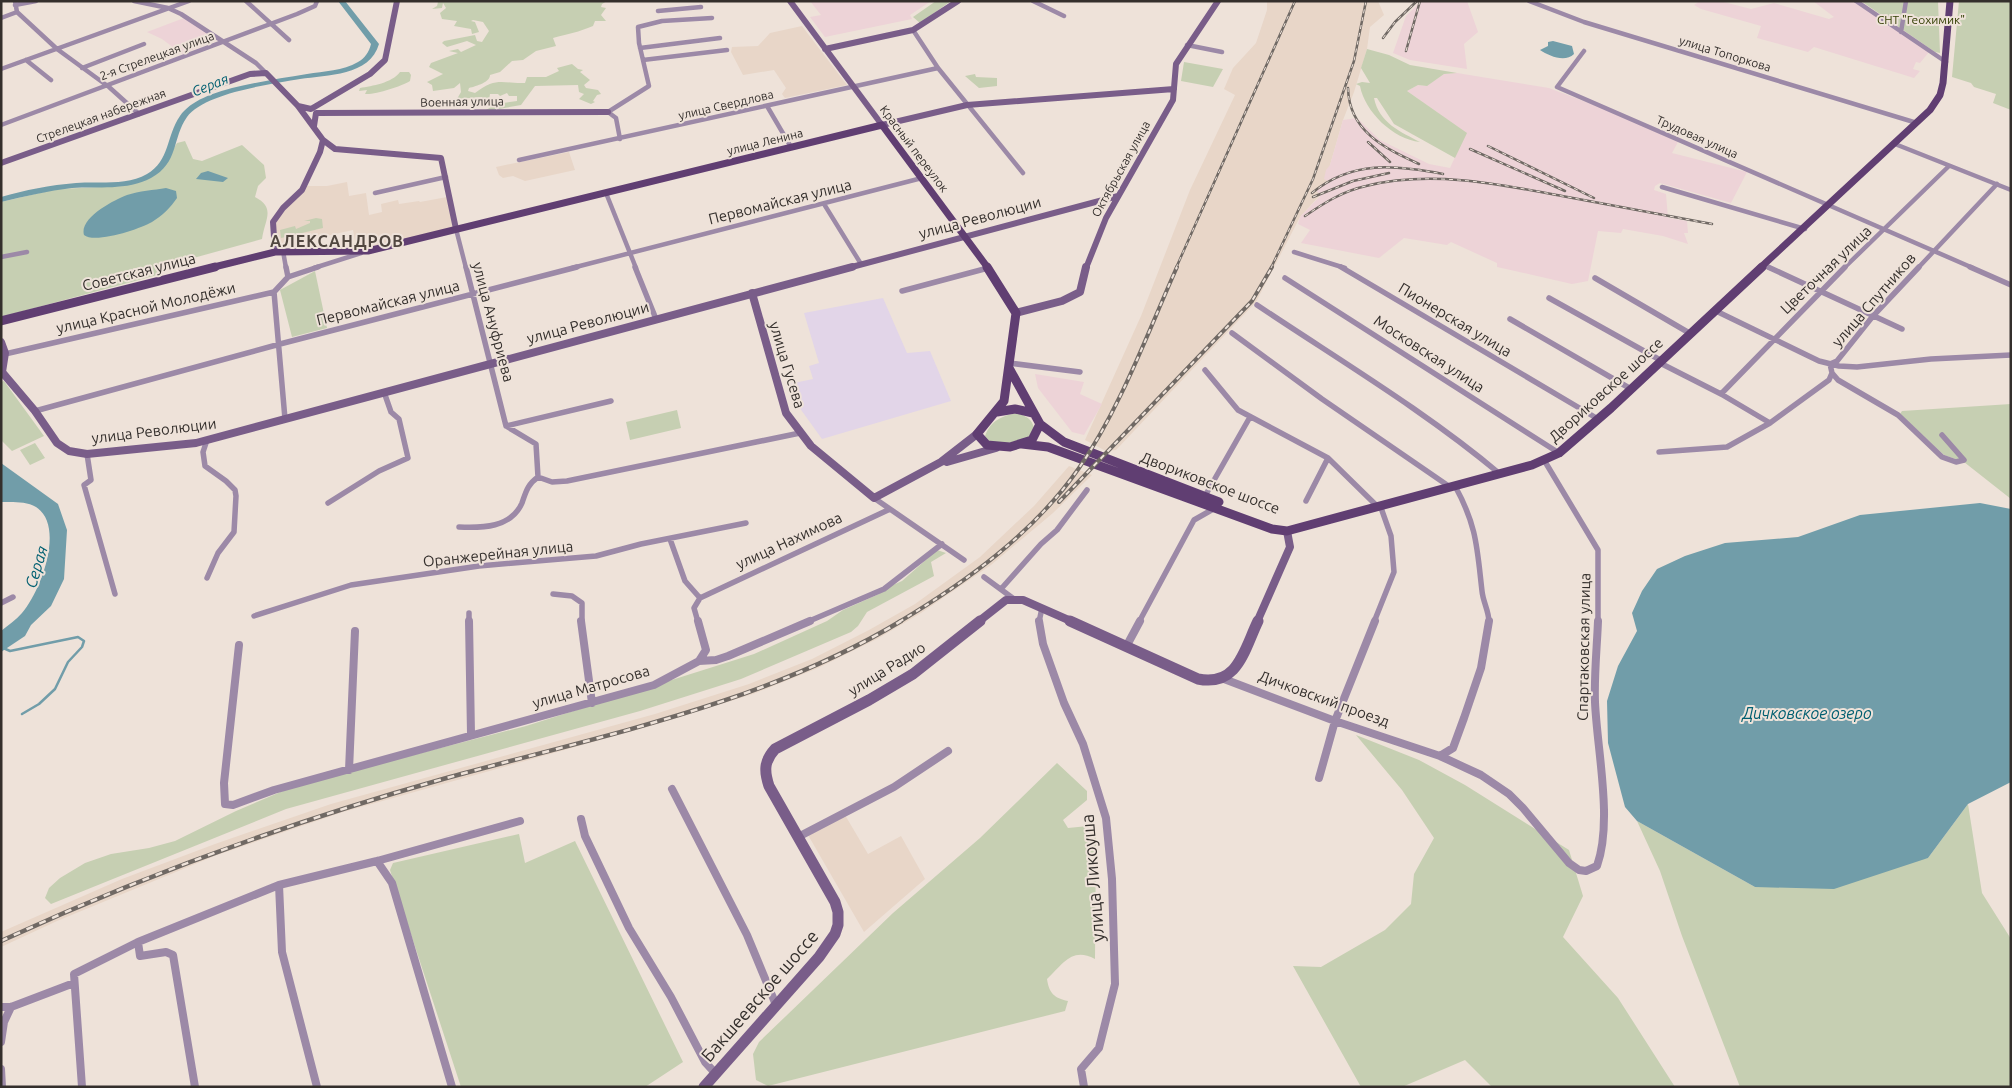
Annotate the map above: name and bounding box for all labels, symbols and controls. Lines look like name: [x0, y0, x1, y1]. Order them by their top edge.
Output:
park label: СНТ "Геохимик": [1877, 13, 1965, 26]
street label: 2-я Стрелецкая улица: [98, 29, 216, 82]
street label: улица Топоркова: [1678, 33, 1773, 74]
water label: Серая: [190, 71, 230, 99]
street label: Стрелецкая набережная: [34, 86, 168, 145]
street label: улица Свердлова: [677, 87, 775, 122]
street label: Военная улица: [420, 94, 504, 109]
street label: Красный переулок: [878, 103, 951, 194]
street label: Трудовая улица: [1654, 113, 1740, 160]
street label: Октябрьская улица: [1089, 119, 1152, 219]
street label: улица Ленина: [726, 126, 804, 157]
street label: Первомайская улица: [707, 175, 853, 228]
street label: улица Революции: [917, 193, 1043, 242]
street label: Цветочная улица: [1777, 222, 1875, 317]
district label: АЛЕКСАНДРОВ: [270, 232, 404, 250]
street label: Советская улица: [80, 249, 197, 294]
street label: улица Спутников: [1828, 249, 1919, 350]
street label: улица Ануфриева: [469, 260, 518, 384]
street label: Первомайская улица: [315, 276, 461, 329]
street label: улица Красной Молодёжи: [55, 279, 237, 336]
street label: Пионерская улица: [1396, 279, 1515, 360]
street label: улица Революции: [525, 298, 651, 347]
street label: Московская улица: [1371, 312, 1488, 396]
street label: улица Гусева: [766, 319, 809, 410]
street label: Двориковское шоссе: [1545, 334, 1666, 445]
street label: улица Революции: [91, 414, 217, 447]
street label: Двориковское шоссе: [1138, 448, 1282, 517]
street label: улица Нахимова: [733, 509, 844, 573]
street label: Оранжерейная улица: [422, 537, 574, 570]
water label: Серая: [21, 544, 51, 590]
street label: Спартаковская улица: [1574, 573, 1593, 721]
street label: улица Радио: [845, 638, 928, 699]
street label: улица Матросова: [530, 662, 651, 711]
street label: Дичковский проезд: [1256, 667, 1392, 730]
water label: Дичковское озеро: [1740, 704, 1872, 722]
street label: улица Ликоуша: [1076, 813, 1108, 943]
street label: Бакшеевское шоссе: [697, 926, 822, 1065]

